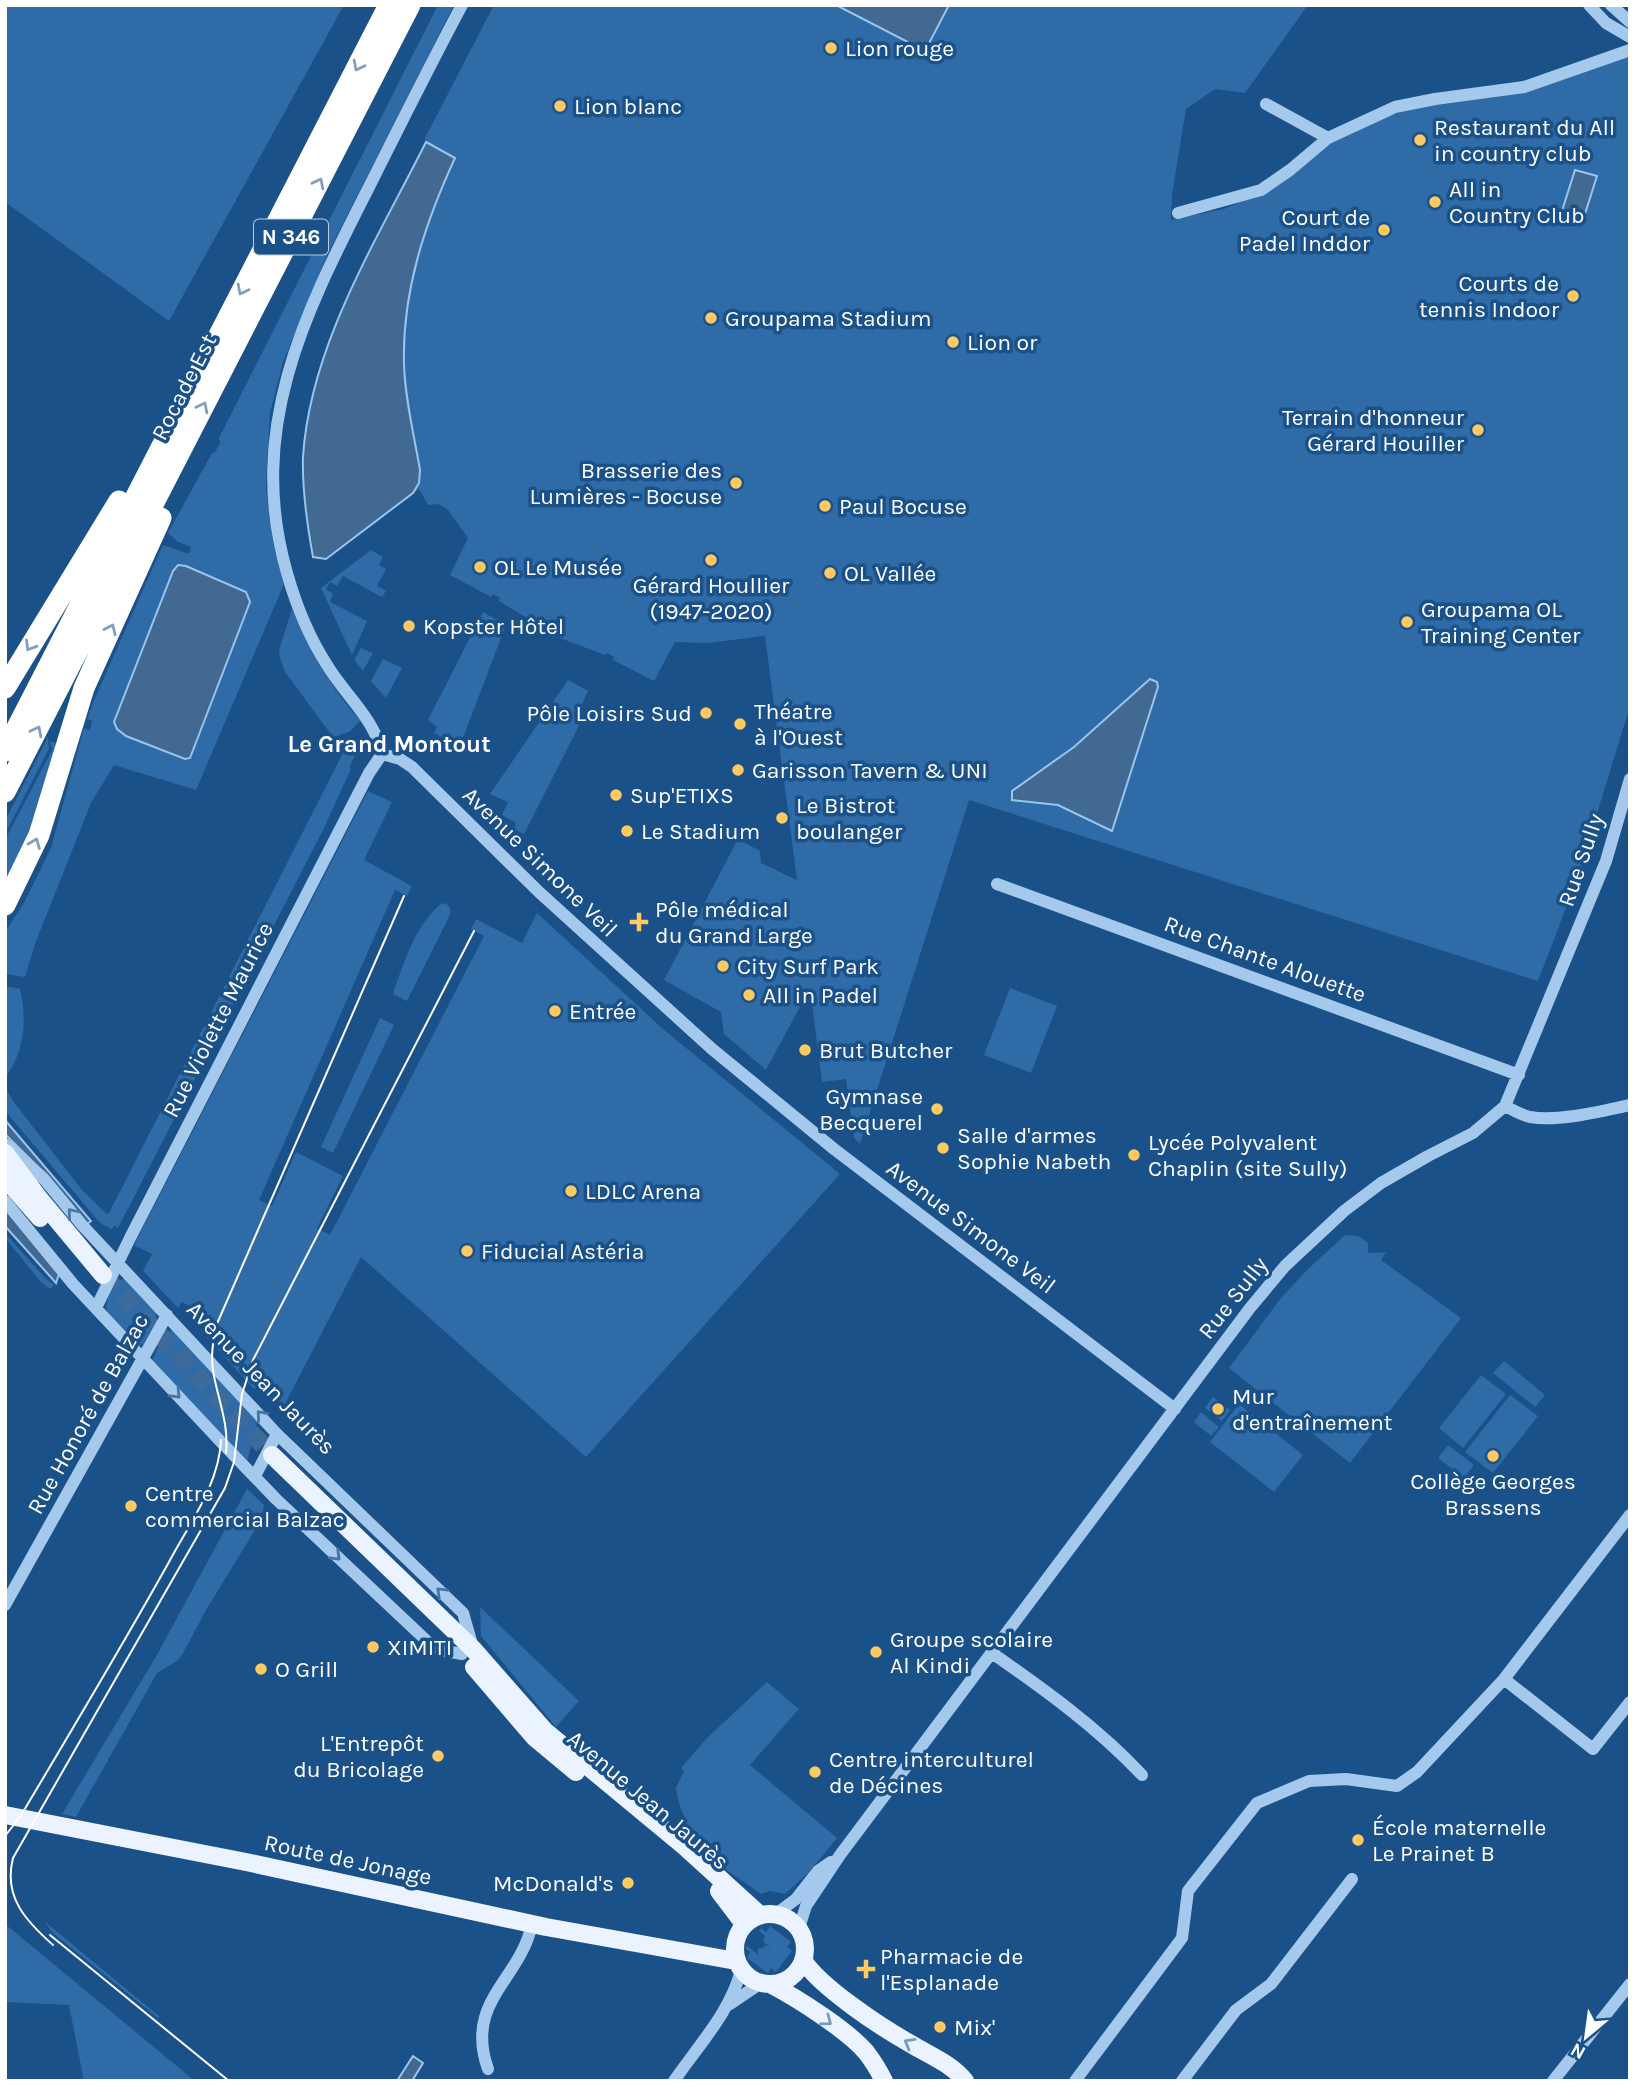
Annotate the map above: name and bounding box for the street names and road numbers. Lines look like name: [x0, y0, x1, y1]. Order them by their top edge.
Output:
road number: N 346: [254, 219, 328, 254]
street label: Rocade Est: [146, 329, 222, 445]
street label: Avenue Simone Veil: [457, 781, 623, 943]
street label: Rue Sully: [1552, 810, 1610, 910]
street label: Rue Chante Alouette: [1160, 910, 1370, 1008]
street label: Rue Violette Maurice: [157, 918, 279, 1122]
street label: Avenue Simone Veil: [881, 1155, 1061, 1299]
street label: Rue Sully: [1193, 1251, 1274, 1344]
street label: Avenue Jean Jaurès: [181, 1296, 341, 1460]
street label: Rue Honoré de Balzac: [22, 1309, 154, 1519]
street label: Avenue Jean Jaurès: [562, 1725, 734, 1875]
street label: Route de Jonage: [262, 1829, 434, 1891]

